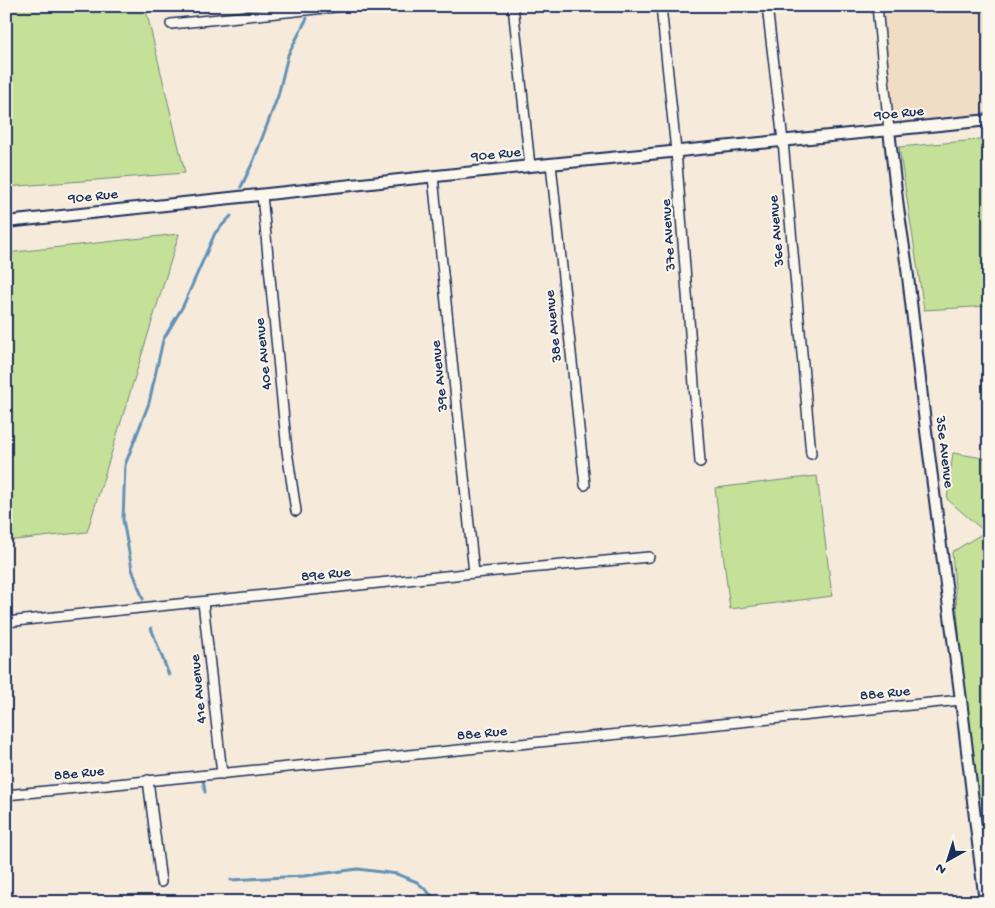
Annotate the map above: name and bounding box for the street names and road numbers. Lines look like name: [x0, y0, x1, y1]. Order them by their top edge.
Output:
street label: 90e Rue: [872, 102, 925, 126]
street label: 90e Rue: [469, 143, 522, 167]
street label: 90e Rue: [66, 185, 119, 209]
street label: 36e Avenue: [765, 194, 789, 269]
street label: 37e Avenue: [657, 198, 681, 273]
street label: 38e Avenue: [541, 289, 567, 364]
street label: 40e Avenue: [251, 317, 277, 391]
street label: 39e Avenue: [427, 339, 453, 414]
street label: 35e Avenue: [931, 414, 957, 489]
street label: 89e Rue: [300, 563, 352, 587]
street label: 41e Avenue: [186, 653, 212, 725]
street label: 88e Rue: [859, 682, 911, 706]
street label: 88e Rue: [456, 722, 508, 746]
street label: 88e Rue: [53, 762, 105, 786]

